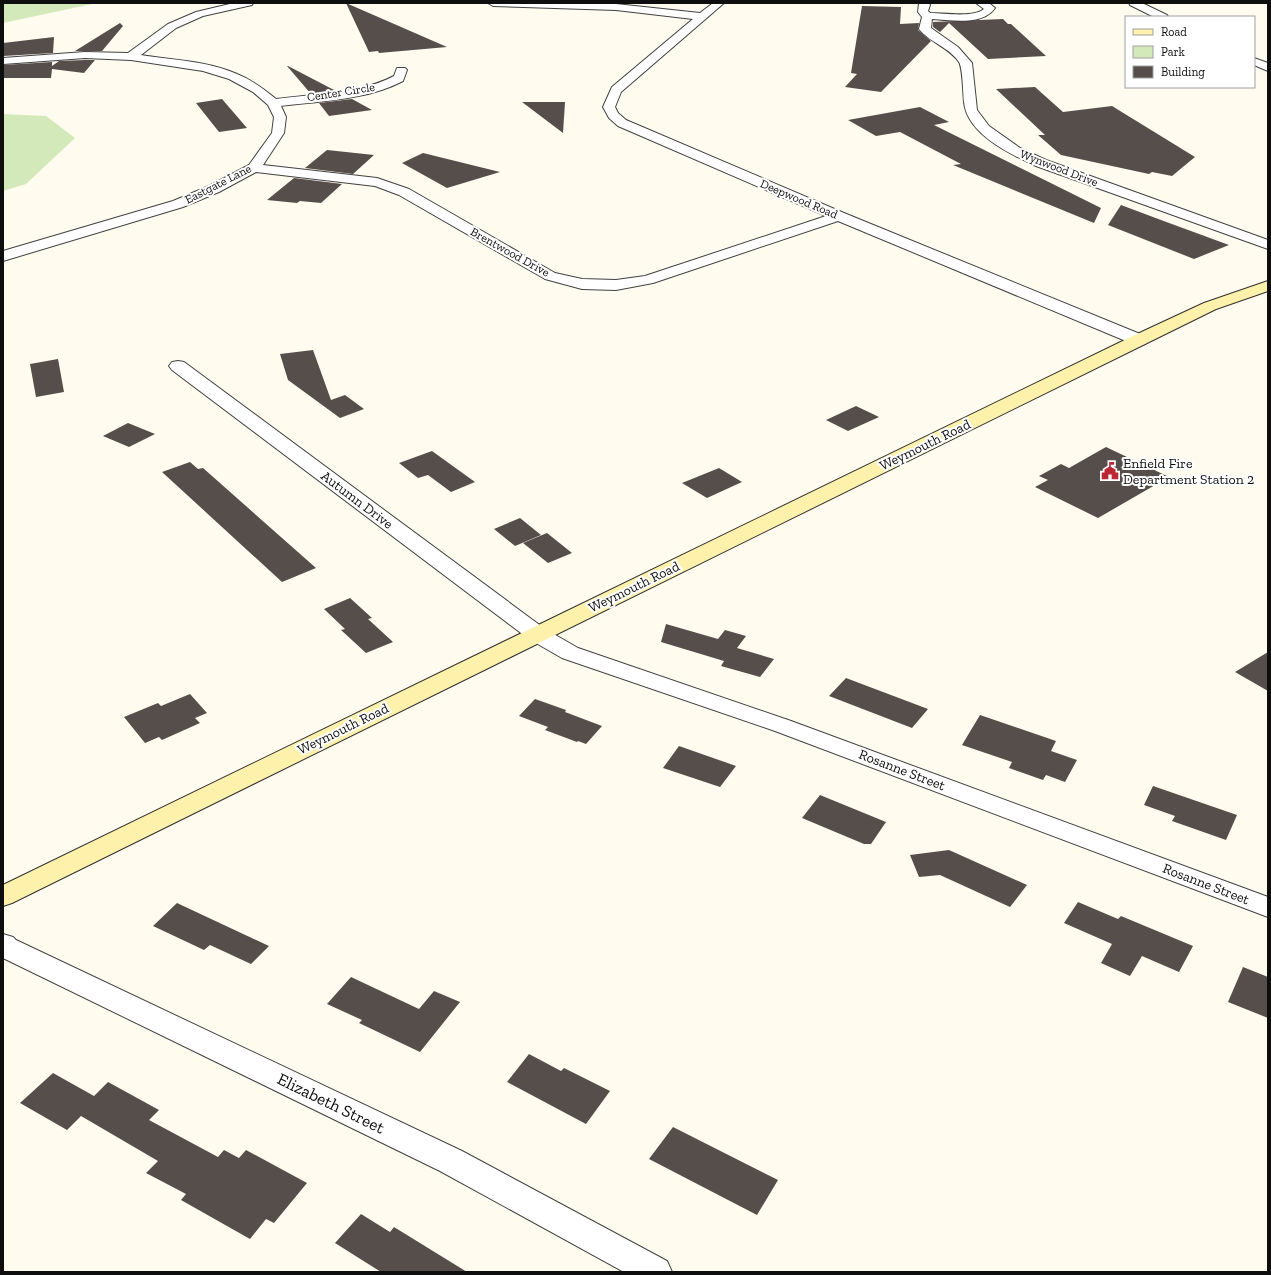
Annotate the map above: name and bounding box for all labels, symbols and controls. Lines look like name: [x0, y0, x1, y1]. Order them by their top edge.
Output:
legend: [1125, 16, 1255, 88]
text: Road: [1161, 25, 1187, 39]
text: Park: [1161, 45, 1186, 59]
text: Building: [1161, 65, 1205, 79]
street label: Center Circle: [306, 80, 376, 104]
street label: Wynwood Drive: [1018, 147, 1100, 189]
street label: Eastgate Lane: [182, 161, 254, 207]
street label: Deepwood Road: [758, 176, 840, 222]
street label: Brentwood Drive: [468, 224, 552, 280]
street label: Weymouth Road: [877, 415, 974, 474]
place label: Enfield Fire Department Station 2: [1123, 455, 1254, 488]
public building icon: Enfield Fire Department Station 2: [1100, 461, 1120, 481]
street label: Autumn Drive: [318, 467, 397, 533]
street label: Weymouth Road: [586, 557, 683, 616]
street label: Weymouth Road: [295, 699, 392, 758]
street label: Rosanne Street: [856, 746, 948, 795]
street label: Rosanne Street: [1160, 860, 1252, 909]
street label: Elizabeth Street: [274, 1068, 388, 1138]

